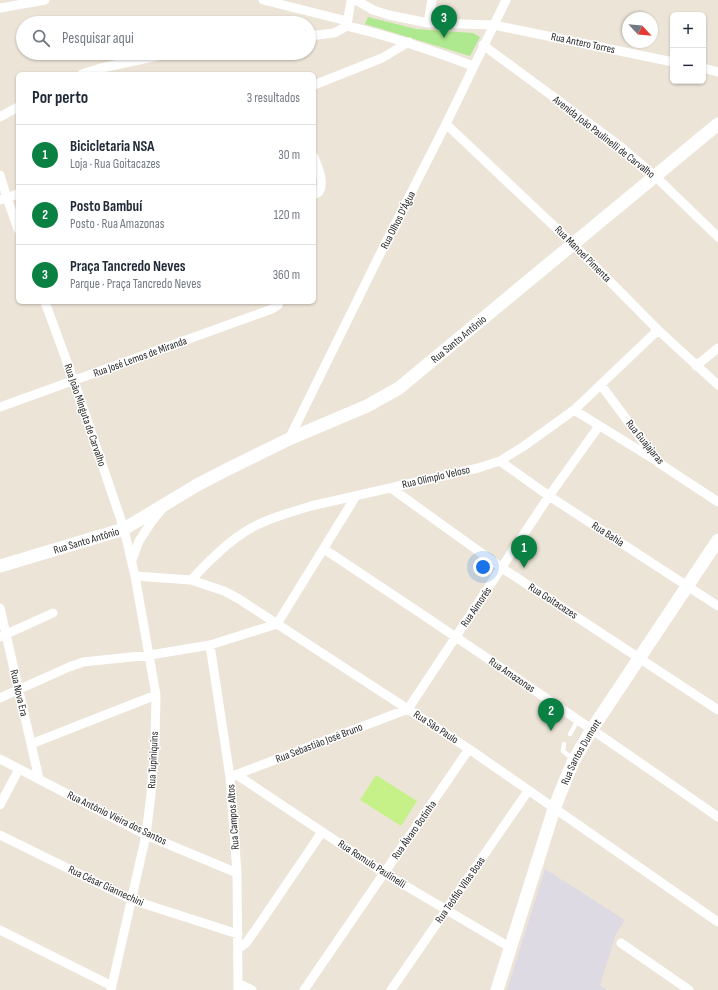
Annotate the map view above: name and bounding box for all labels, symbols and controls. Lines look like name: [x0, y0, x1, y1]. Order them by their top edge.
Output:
pin: 3: [431, 5, 457, 38]
north arrow: [622, 12, 658, 48]
map controls: [670, 12, 706, 84]
button: +: [670, 12, 706, 48]
search box: [16, 16, 316, 60]
icon: search: [30, 27, 52, 49]
text: Pesquisar aqui: [62, 29, 134, 48]
street label: Rua Antero Torres: [550, 30, 616, 56]
button: −: [670, 48, 706, 84]
text: Por perto: [32, 88, 88, 108]
text: 3 resultados: [247, 90, 300, 106]
street label: Avenida João Paulinelli de Carvalho: [550, 93, 658, 181]
text: Bicicletaria NSA: [70, 137, 154, 156]
text: 1: [42, 147, 48, 163]
text: 30 m: [278, 147, 300, 163]
text: Loja · Rua Goitacazes: [70, 156, 160, 172]
street label: Rua Olhos D'Água: [378, 189, 418, 251]
text: Posto Bambuí: [70, 197, 142, 216]
text: 2: [42, 207, 48, 223]
text: 120 m: [274, 207, 300, 223]
text: Posto · Rua Amazonas: [70, 216, 164, 232]
street label: Rua Manoel Pimenta: [552, 223, 614, 285]
text: Praça Tancredo Neves: [70, 257, 186, 276]
text: 3: [42, 267, 48, 283]
text: 360 m: [273, 267, 300, 283]
text: Parque · Praça Tancredo Neves: [70, 276, 201, 292]
street label: Rua Santo Antônio: [428, 312, 489, 366]
street label: Rua José Lemos de Miranda: [92, 334, 188, 380]
street label: Rua João Minguta de Carvalho: [61, 362, 109, 468]
street label: Rua Guajajaras: [623, 417, 667, 467]
street label: Rua Olímpio Veloso: [401, 463, 472, 491]
street label: Rua Bahia: [589, 519, 627, 549]
street label: Rua Santo Antônio: [52, 524, 121, 556]
pin: 1: [511, 535, 537, 568]
your location: [473, 557, 493, 577]
street label: Rua Goitacazes: [526, 580, 580, 622]
street label: Rua Aimorés: [458, 585, 494, 629]
street label: Rua Amazonas: [486, 655, 538, 695]
street label: Rua Nova Era: [7, 668, 31, 718]
pin: 2: [538, 698, 564, 731]
street label: Rua São Paulo: [411, 708, 461, 747]
street label: Rua Santos Dumont: [558, 716, 604, 786]
street label: Rua Sebastião José Bruno: [274, 720, 365, 766]
street label: Rua Tupiniquins: [145, 731, 161, 789]
street label: Rua Campos Altos: [224, 784, 242, 850]
street label: Rua Antônio Vieira dos Santos: [65, 788, 169, 848]
street label: Rua Álvaro Botinha: [389, 798, 439, 862]
street label: Rua Romulo Paulinelli: [336, 837, 408, 891]
street label: Rua Teófilo Vilas Boas: [432, 854, 488, 926]
street label: Rua César Giannechini: [66, 863, 146, 909]

